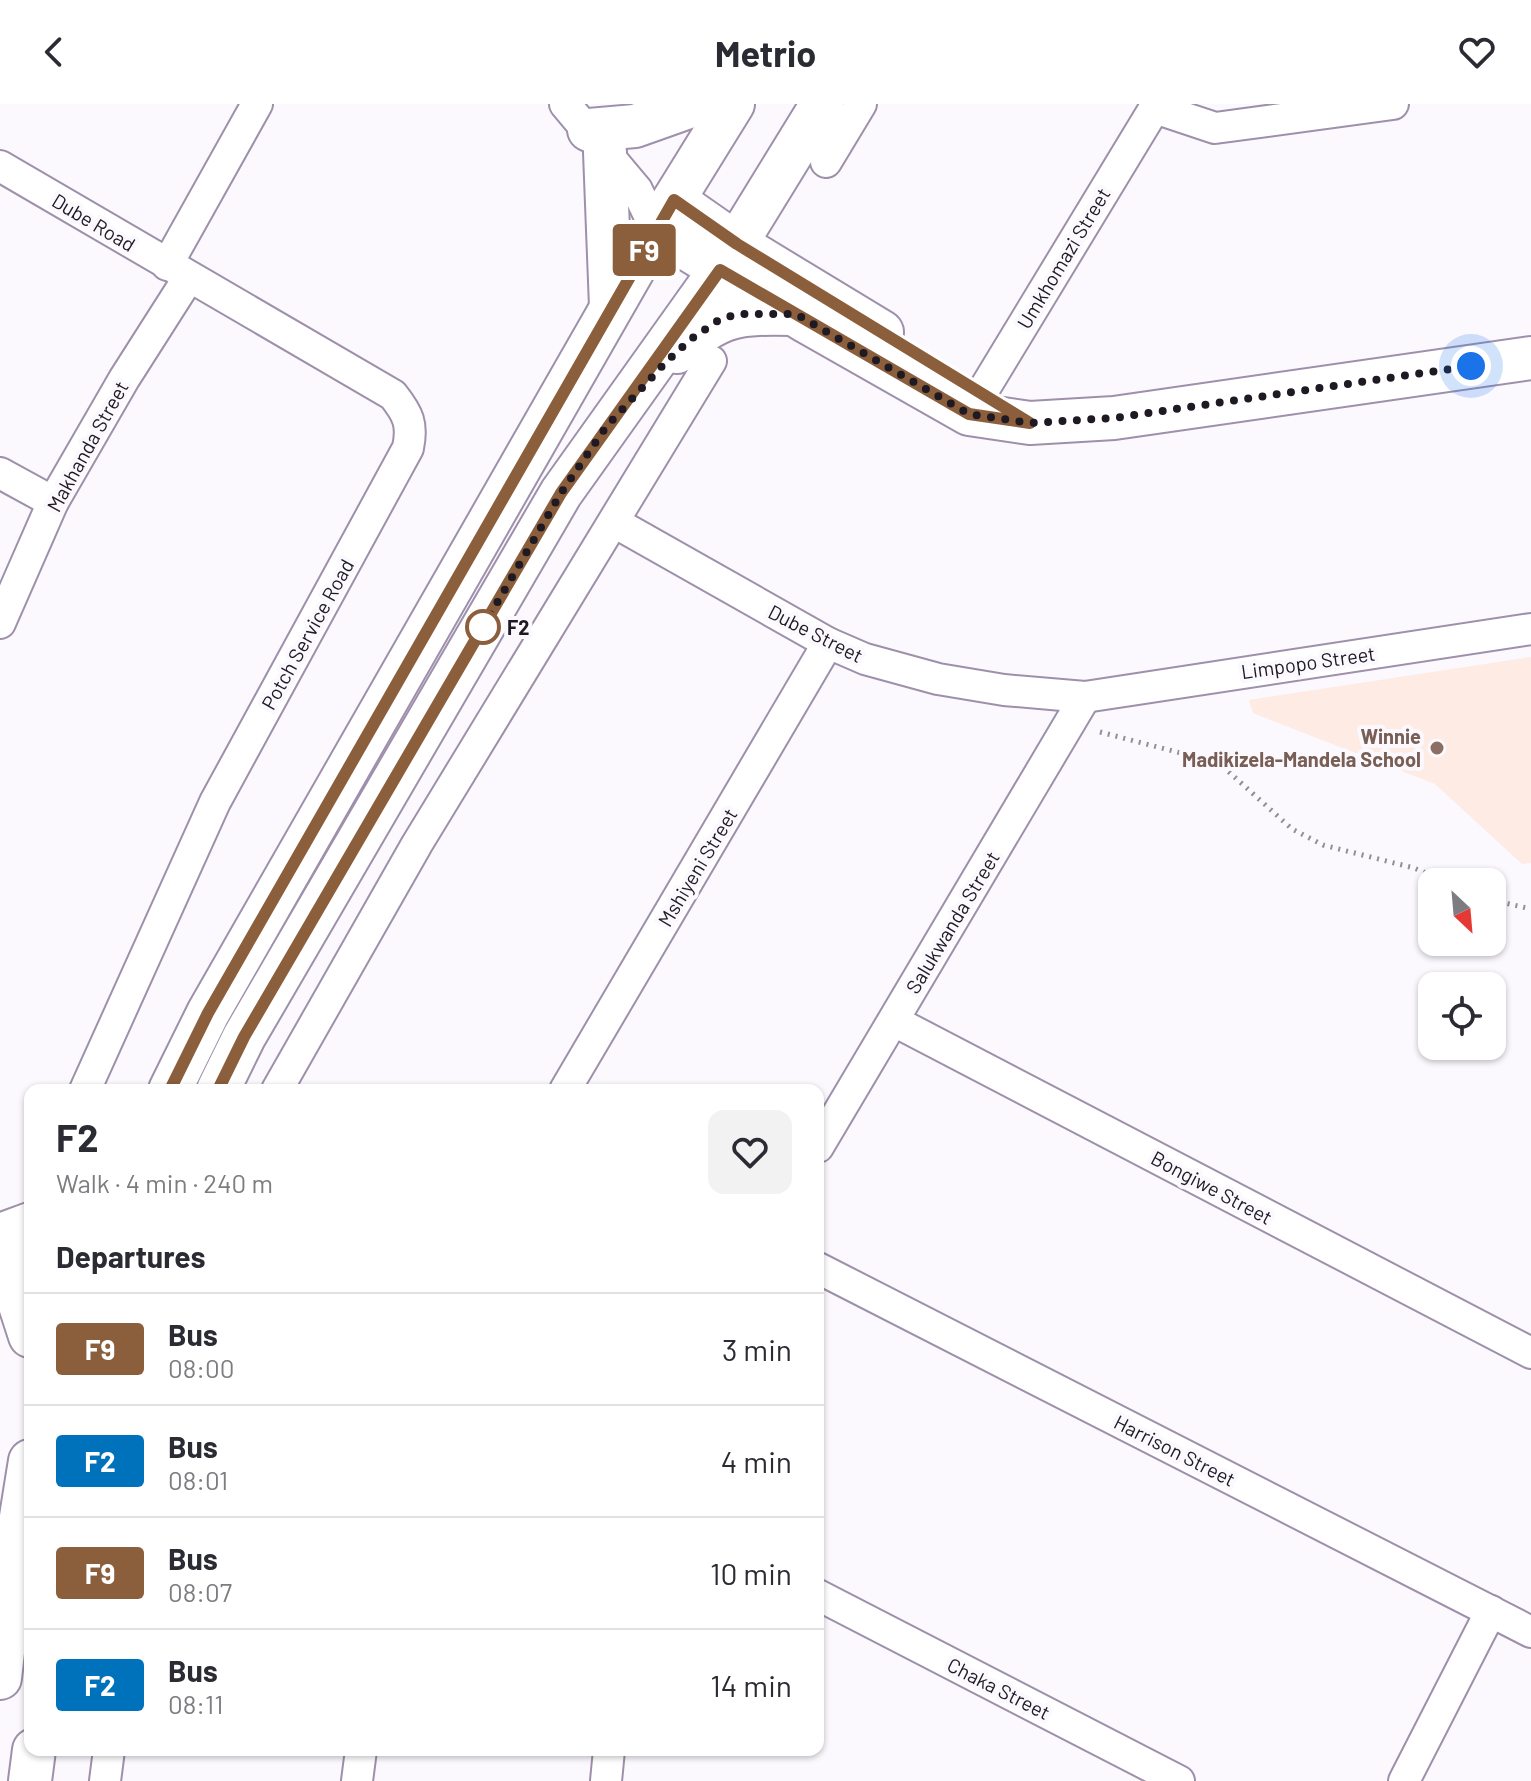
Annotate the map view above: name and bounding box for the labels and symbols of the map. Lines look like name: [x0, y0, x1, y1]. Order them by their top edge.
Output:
street label: Umkhomazi Street: [1011, 183, 1115, 333]
street label: Dube Road: [48, 188, 140, 256]
line badge: F9: [608, 224, 680, 276]
your location: [1451, 346, 1491, 386]
street label: Makhanda Street: [41, 376, 133, 516]
street label: Potch Service Road: [256, 555, 358, 713]
street label: Dube Street: [765, 599, 867, 667]
marker: F2: [466, 610, 500, 644]
place label: F2: [507, 615, 529, 639]
street label: Limpopo Street: [1239, 641, 1377, 683]
place label: Winnie Madikizela-Mandela School: [1182, 724, 1421, 771]
marker: Winnie Madikizela-Mandela School: [1428, 739, 1446, 757]
street label: Mshiyeni Street: [652, 803, 742, 931]
street label: Salukwanda Street: [900, 846, 1004, 998]
north arrow: [1418, 868, 1506, 956]
street label: Bongiwe Street: [1147, 1145, 1277, 1229]
street label: Harrison Street: [1110, 1409, 1240, 1491]
street label: Chaka Street: [944, 1652, 1054, 1724]

